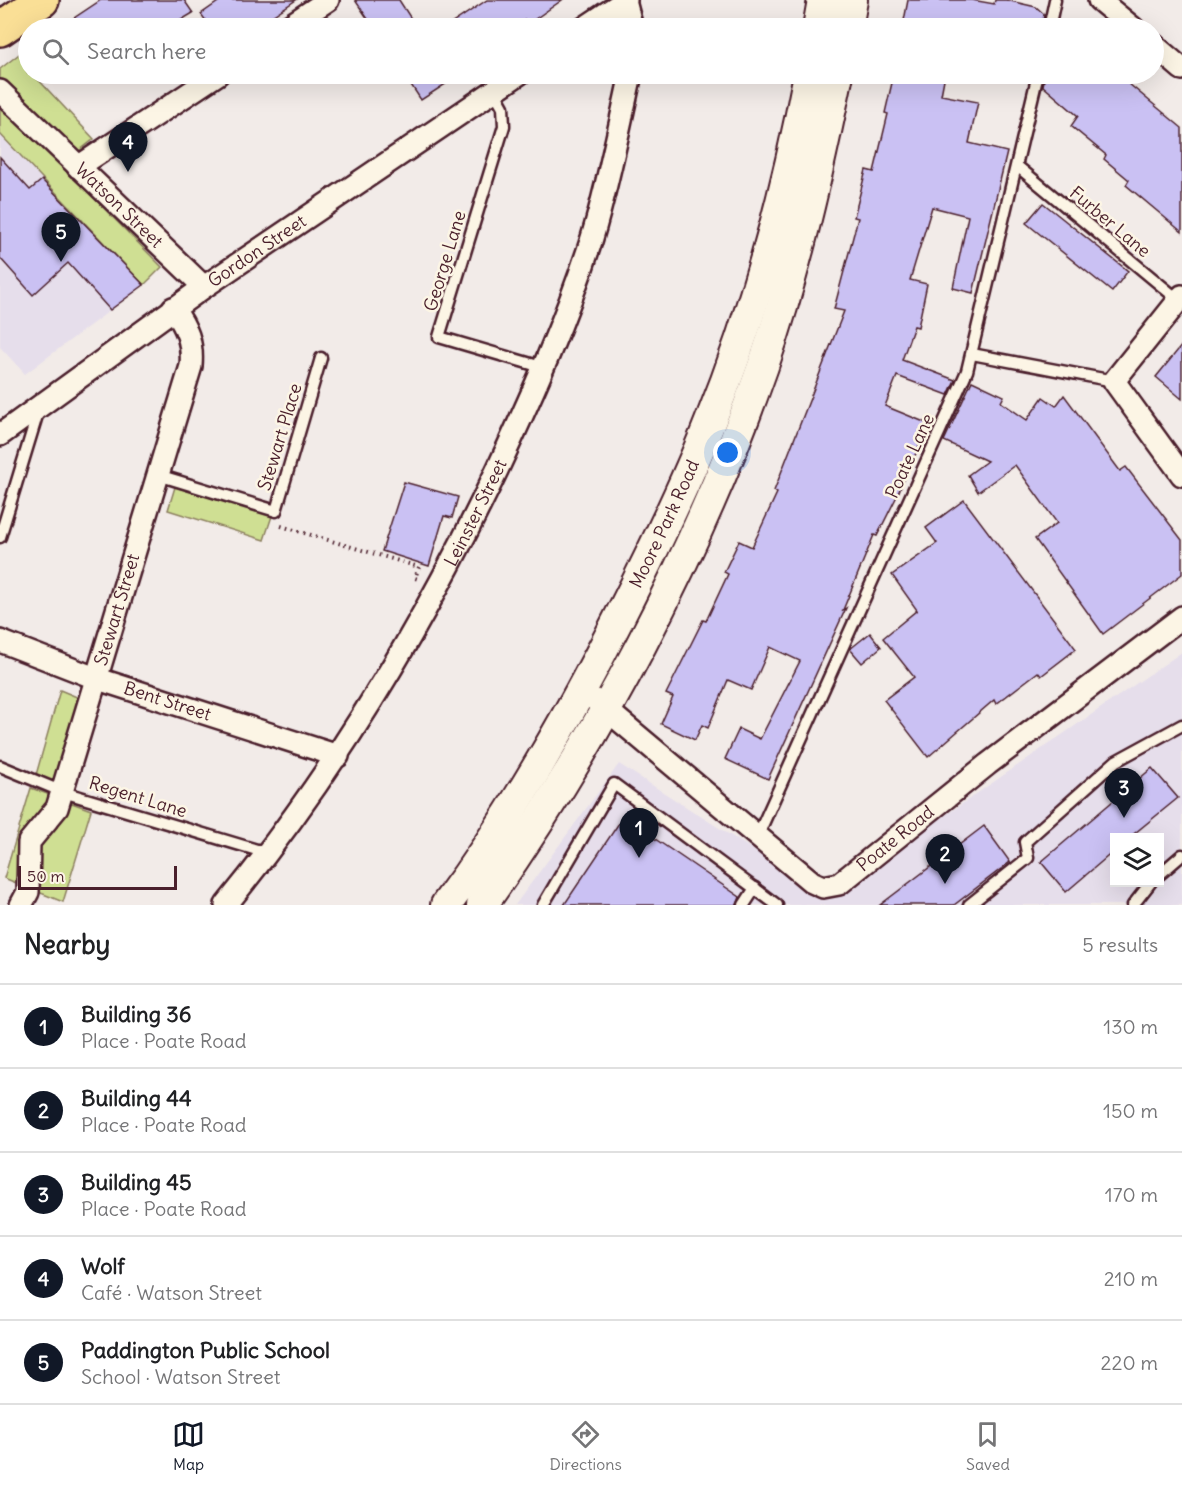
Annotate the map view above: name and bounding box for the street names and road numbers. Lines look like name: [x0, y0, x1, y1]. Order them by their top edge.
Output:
street label: Watson Street: [71, 157, 168, 252]
street label: Furber Lane: [1065, 181, 1156, 262]
street label: George Lane: [418, 208, 471, 314]
street label: Gordon Street: [203, 209, 310, 292]
street label: Stewart Place: [252, 380, 307, 493]
street label: Poate Lane: [880, 410, 939, 502]
street label: Leinster Street: [439, 455, 512, 570]
street label: Moore Park Road: [624, 456, 704, 592]
street label: Stewart Street: [89, 551, 144, 668]
street label: Bent Street: [121, 676, 214, 726]
street label: Regent Lane: [86, 771, 190, 822]
street label: Poate Road: [852, 800, 939, 876]

